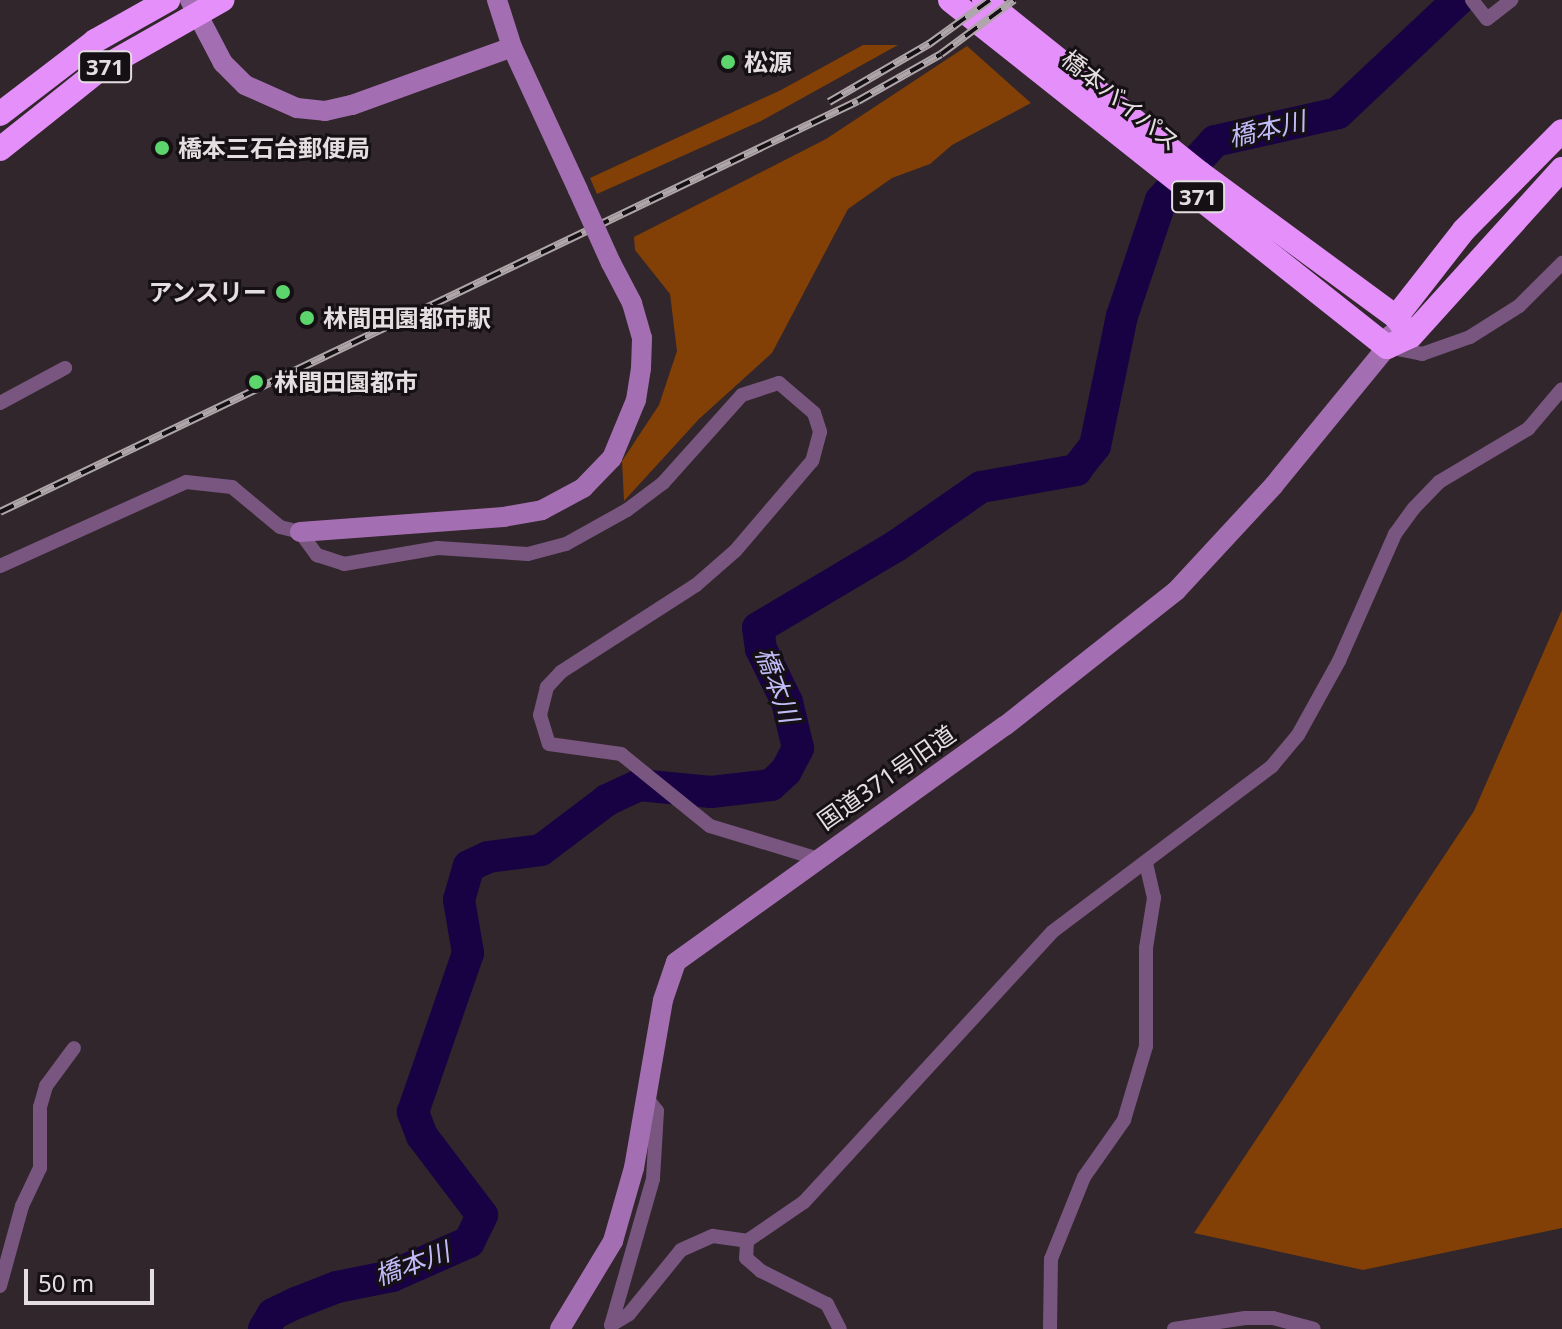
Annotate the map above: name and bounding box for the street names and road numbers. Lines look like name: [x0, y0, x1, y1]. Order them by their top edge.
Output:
street label: 橋本バイパス: [1056, 43, 1186, 157]
road number: 371: [77, 49, 133, 85]
road number: 371: [1170, 179, 1226, 215]
street label: 国道371号旧道: [812, 719, 960, 835]

